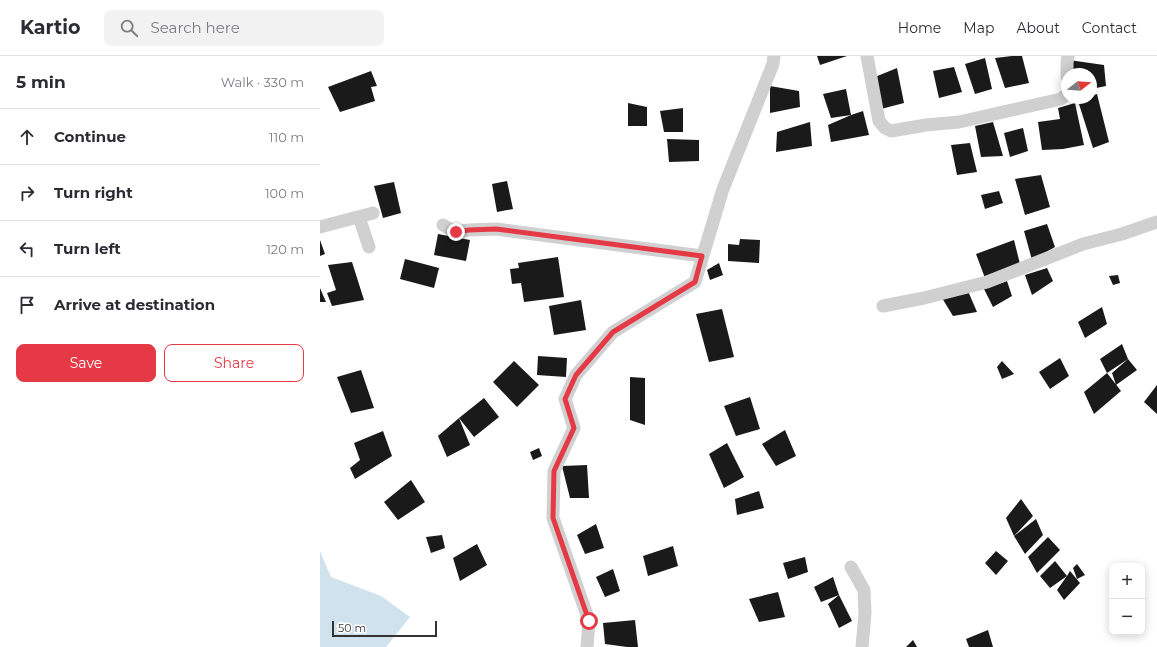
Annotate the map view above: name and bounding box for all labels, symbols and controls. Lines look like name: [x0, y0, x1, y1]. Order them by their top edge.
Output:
search box: [104, 10, 384, 46]
text: Kartio: [20, 16, 80, 39]
icon: search: [118, 17, 140, 39]
text: Search here: [150, 18, 240, 37]
text: Home: [898, 19, 941, 37]
text: Map: [963, 19, 994, 37]
text: About: [1016, 19, 1060, 37]
text: Contact: [1082, 19, 1137, 37]
north arrow: [1061, 68, 1097, 104]
text: 5 min: [16, 72, 66, 92]
text: Walk · 330 m: [221, 74, 304, 90]
icon: ahead: [16, 126, 38, 148]
text: Continue: [54, 127, 126, 146]
text: 110 m: [269, 129, 304, 145]
icon: right: [16, 182, 38, 204]
text: Turn right: [54, 183, 133, 202]
text: 100 m: [265, 185, 304, 201]
route end: [447, 223, 465, 241]
icon: left: [16, 238, 38, 260]
text: Turn left: [54, 239, 121, 258]
text: 120 m: [266, 241, 304, 257]
icon: arrive: [16, 294, 38, 316]
text: Arrive at destination: [54, 295, 215, 314]
button: Save: [16, 344, 156, 382]
button: Share: [164, 344, 304, 382]
map controls: [1109, 563, 1145, 635]
button: +: [1109, 563, 1145, 599]
button: −: [1109, 599, 1145, 635]
route start: [580, 612, 598, 630]
scale bar: [332, 619, 437, 638]
text: 50 m: [338, 621, 366, 635]

